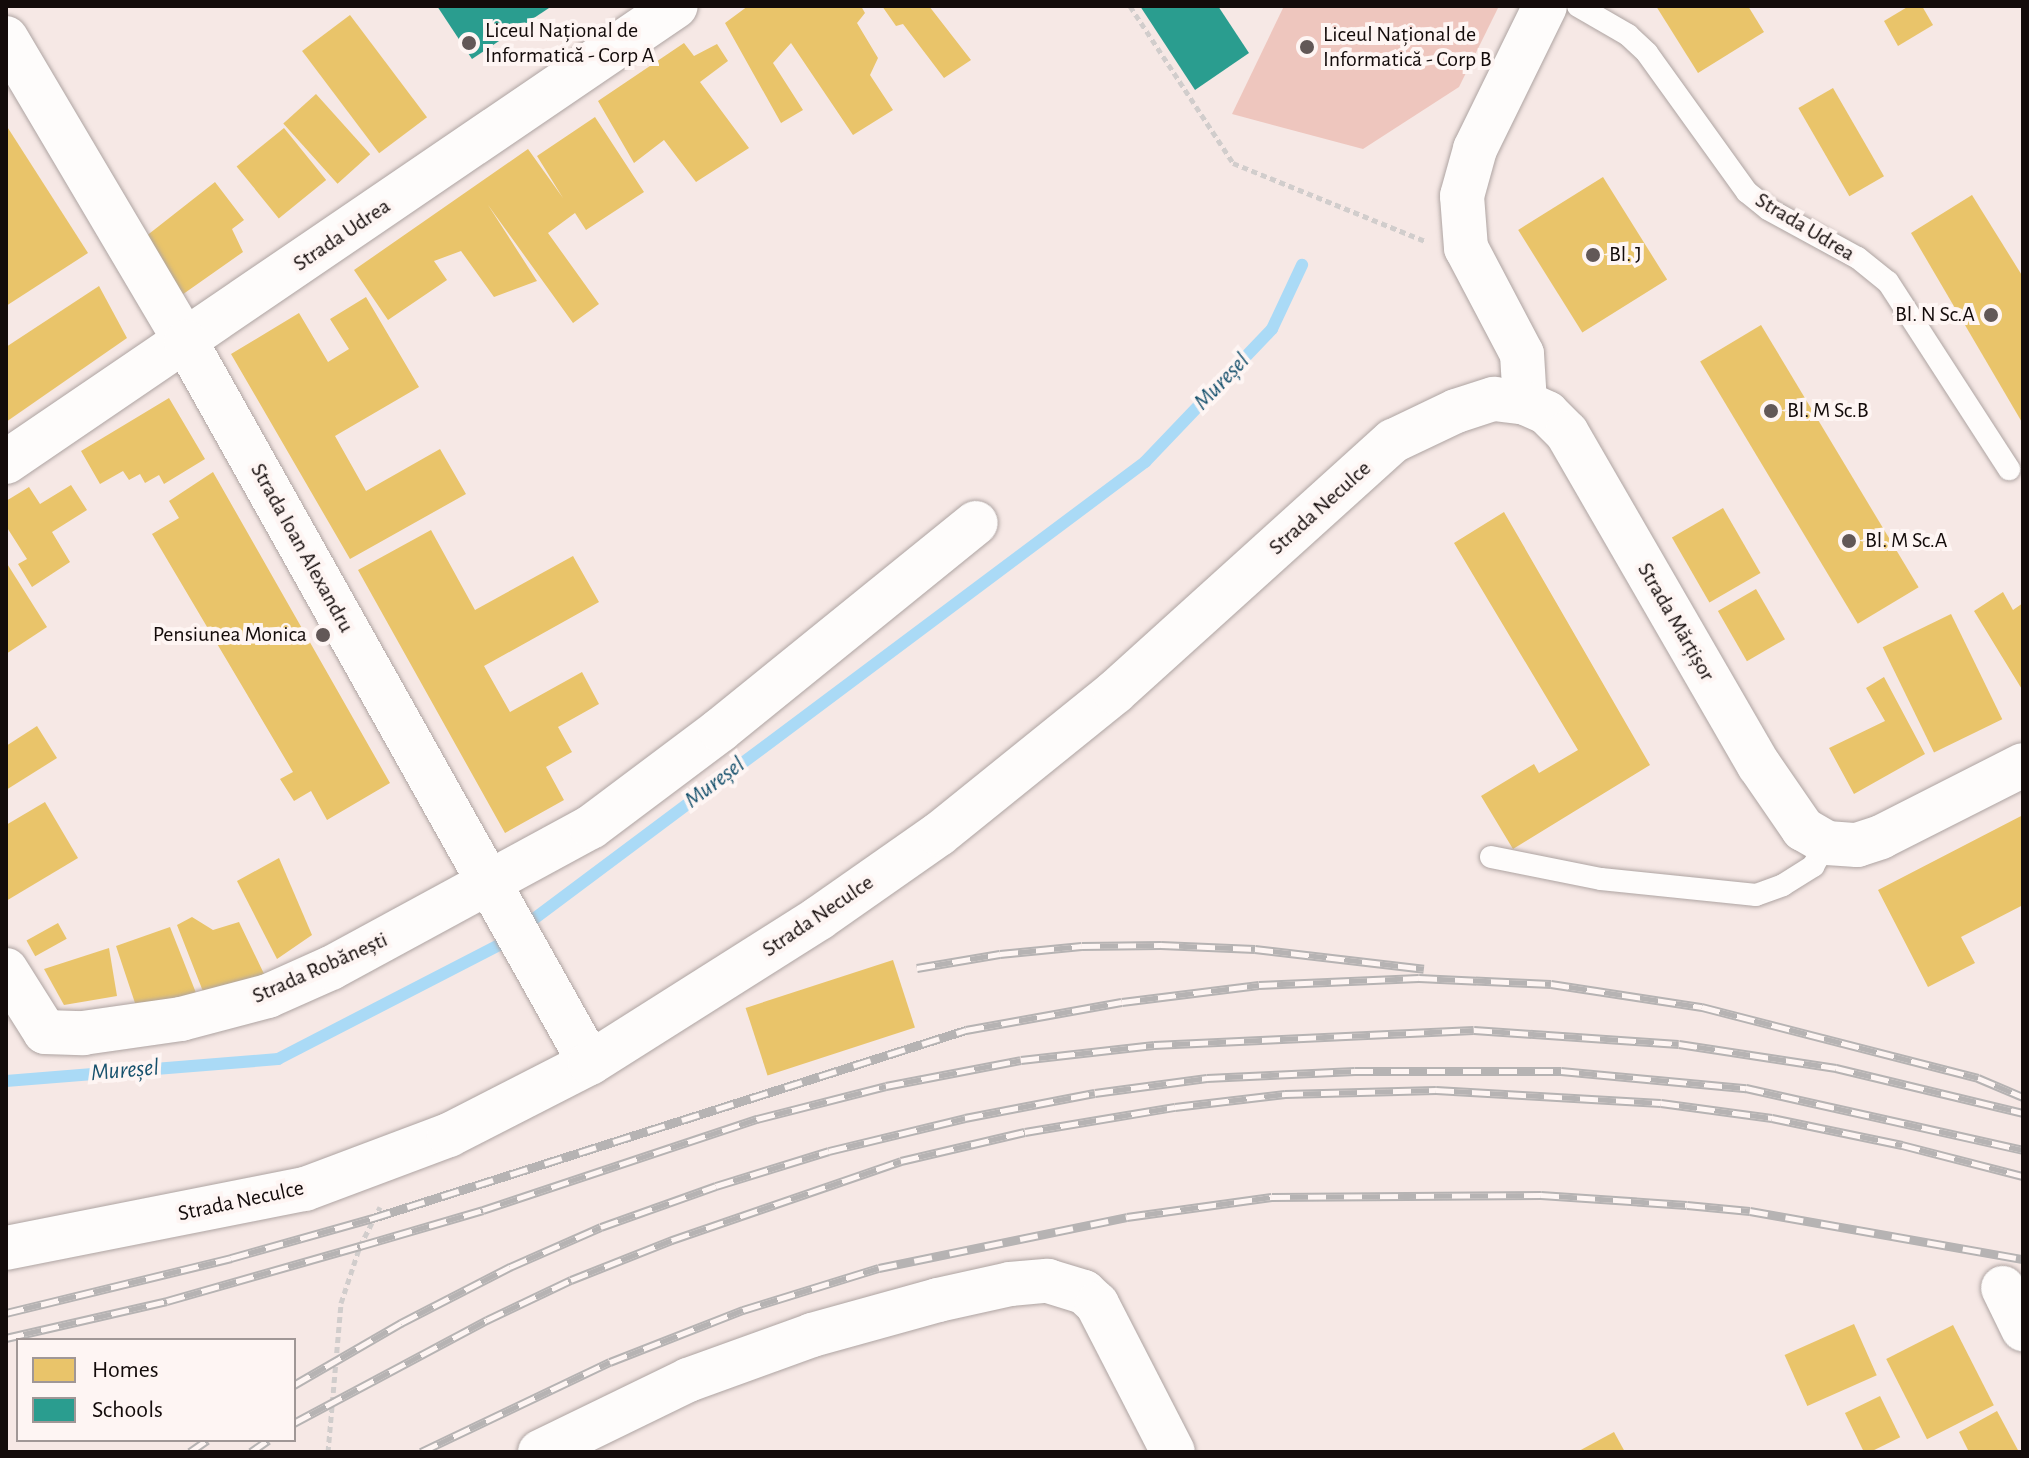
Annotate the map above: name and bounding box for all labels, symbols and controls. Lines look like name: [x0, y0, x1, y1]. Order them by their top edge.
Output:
place label: Liceul Național de Informatică - Corp A: [485, 17, 655, 68]
place label: Liceul Național de Informatică - Corp B: [1323, 21, 1492, 72]
marker: Liceul Național de Informatică - Corp A: [460, 34, 478, 52]
marker: Liceul Național de Informatică - Corp B: [1298, 38, 1316, 56]
street label: Strada Udrea: [1750, 187, 1860, 267]
street label: Strada Udrea: [288, 193, 396, 277]
place label: Bl. J: [1609, 242, 1642, 268]
marker: Bl. J: [1584, 246, 1602, 264]
place label: Bl. N Sc.A: [1895, 302, 1975, 328]
marker: Bl. N Sc.A: [1982, 306, 2000, 324]
water label: Mureșel: [1188, 347, 1256, 417]
place label: Bl. M Sc.B: [1787, 398, 1868, 424]
marker: Bl. M Sc.B: [1762, 402, 1780, 420]
street label: Strada Neculce: [1264, 455, 1376, 561]
street label: Strada Ioan Alexandru: [245, 459, 359, 637]
place label: Bl. M Sc.A: [1865, 528, 1947, 554]
marker: Bl. M Sc.A: [1840, 532, 1858, 550]
street label: Strada Mărțișor: [1632, 558, 1720, 686]
place label: Pensiunea Monica: [153, 622, 307, 648]
marker: Pensiunea Monica: [314, 626, 332, 644]
water label: Mureșel: [679, 751, 751, 815]
street label: Strada Neculce: [758, 869, 878, 963]
street label: Strada Robănești: [248, 926, 392, 1010]
water label: Mureșel: [90, 1054, 160, 1088]
street label: Strada Neculce: [176, 1175, 306, 1227]
legend: [16, 1338, 296, 1442]
text: Homes: [92, 1358, 159, 1382]
text: Schools: [92, 1398, 163, 1422]

